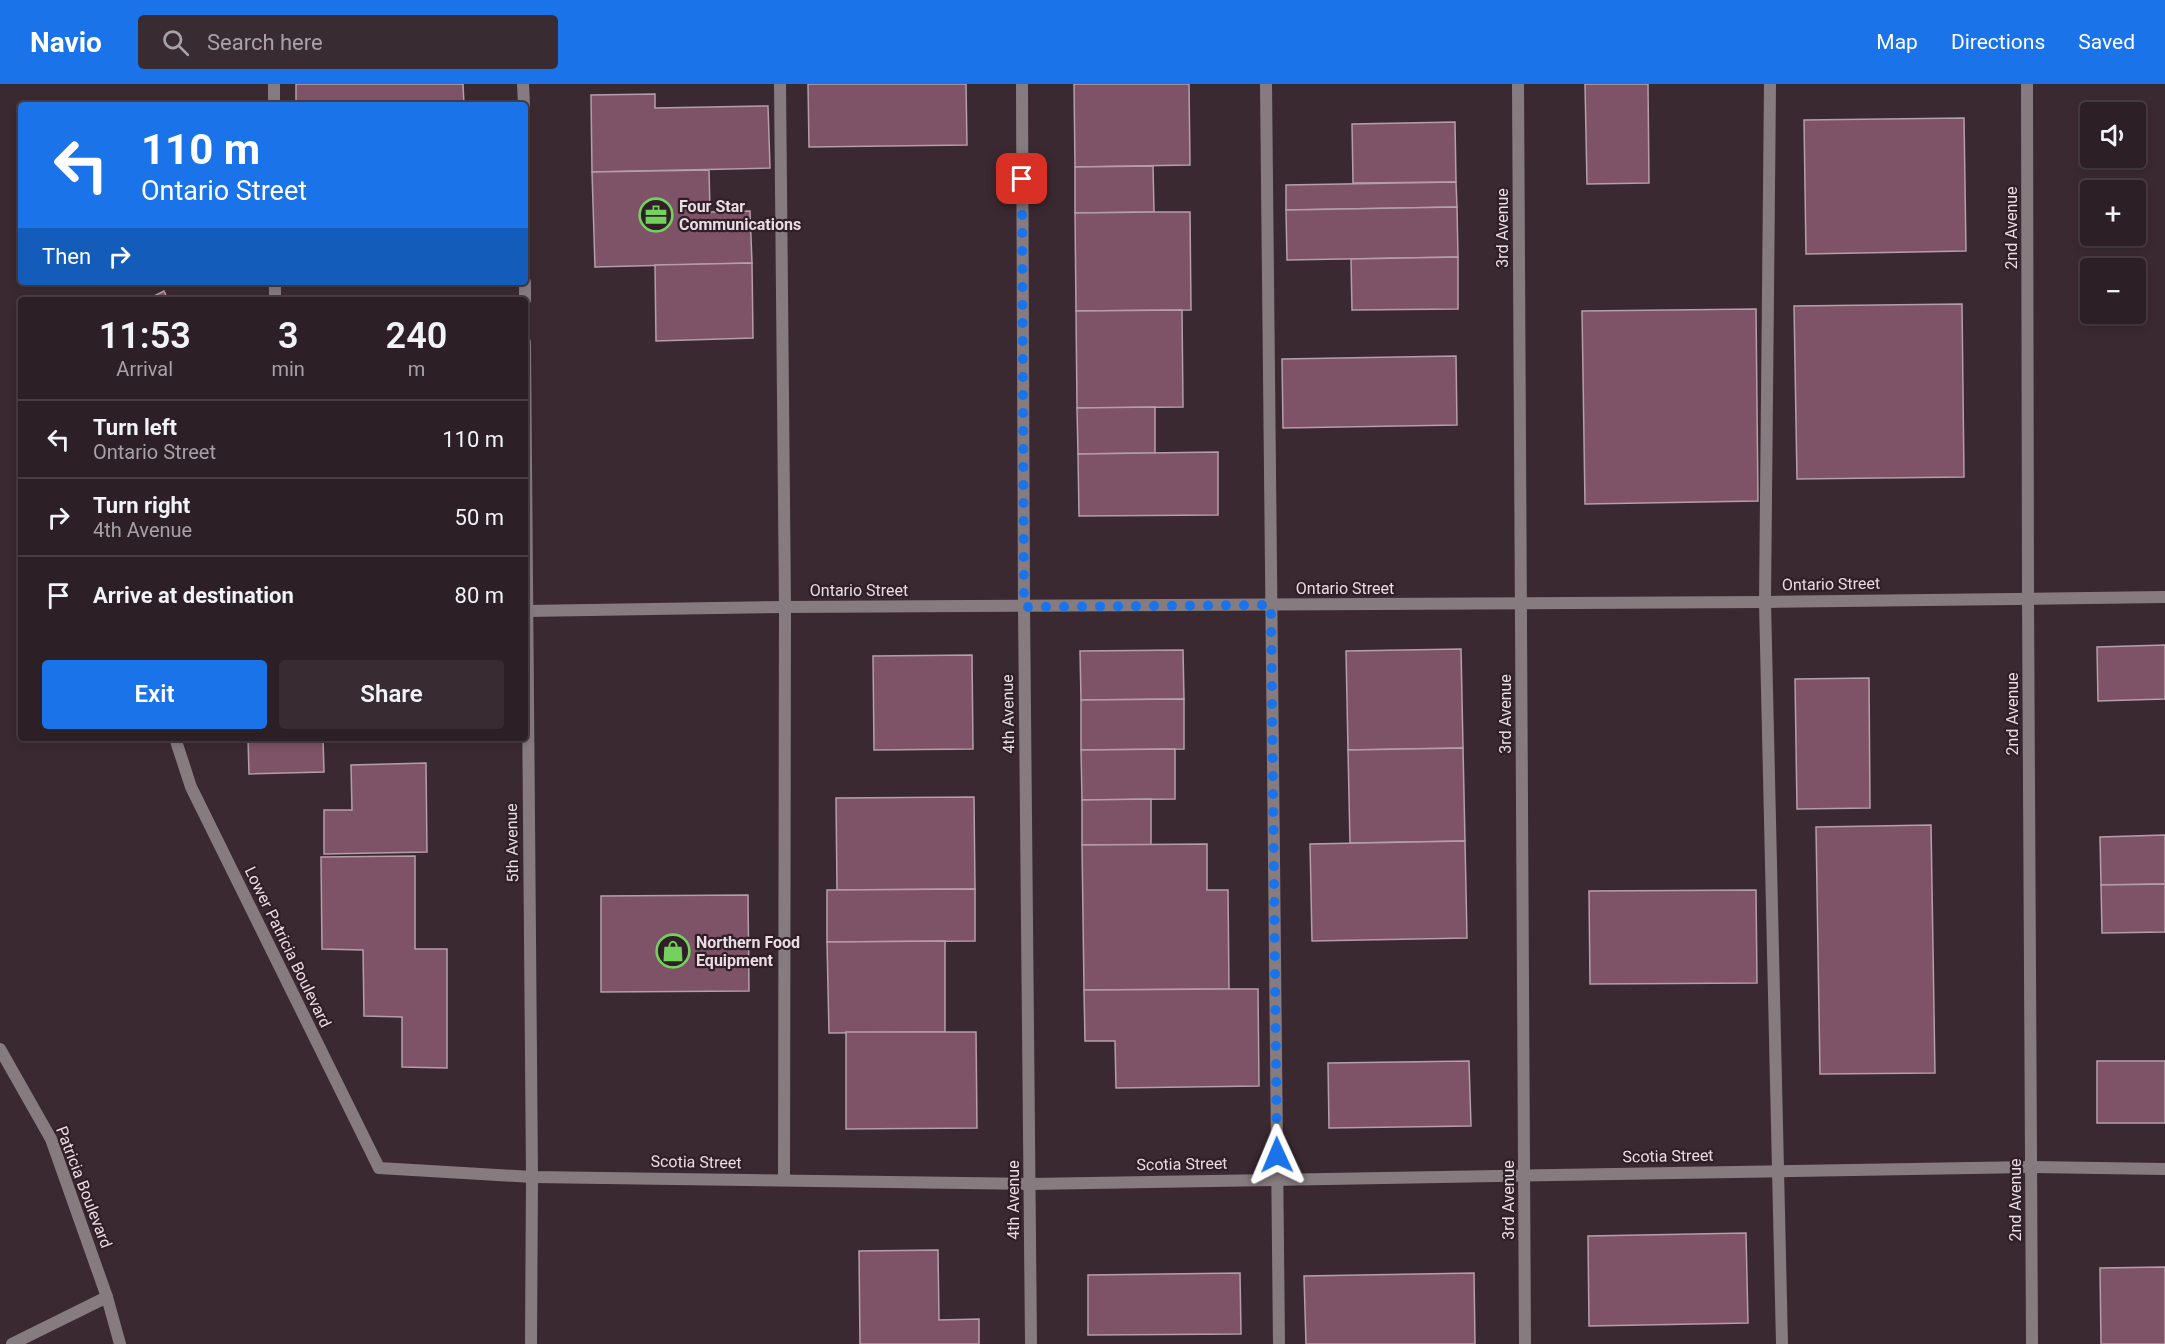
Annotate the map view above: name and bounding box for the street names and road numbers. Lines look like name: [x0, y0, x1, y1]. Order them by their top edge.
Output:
street label: 2nd Avenue: [2002, 186, 2021, 270]
street label: 3rd Avenue: [1493, 188, 1512, 268]
street label: Ontario Street: [1782, 574, 1880, 594]
street label: Ontario Street: [1296, 579, 1394, 598]
street label: Ontario Street: [810, 581, 908, 600]
street label: 2nd Avenue: [2003, 672, 2022, 756]
street label: 4th Avenue: [998, 674, 1018, 754]
street label: 3rd Avenue: [1496, 674, 1515, 754]
street label: 5th Avenue: [502, 803, 522, 883]
street label: Lower Patricia Boulevard: [241, 863, 335, 1031]
street label: Patricia Boulevard: [52, 1123, 116, 1251]
street label: Scotia Street: [1622, 1146, 1714, 1166]
street label: Scotia Street: [650, 1152, 742, 1172]
street label: Scotia Street: [1136, 1154, 1228, 1174]
street label: 2nd Avenue: [2006, 1158, 2025, 1242]
street label: 4th Avenue: [1004, 1160, 1023, 1240]
street label: 3rd Avenue: [1499, 1160, 1518, 1240]

